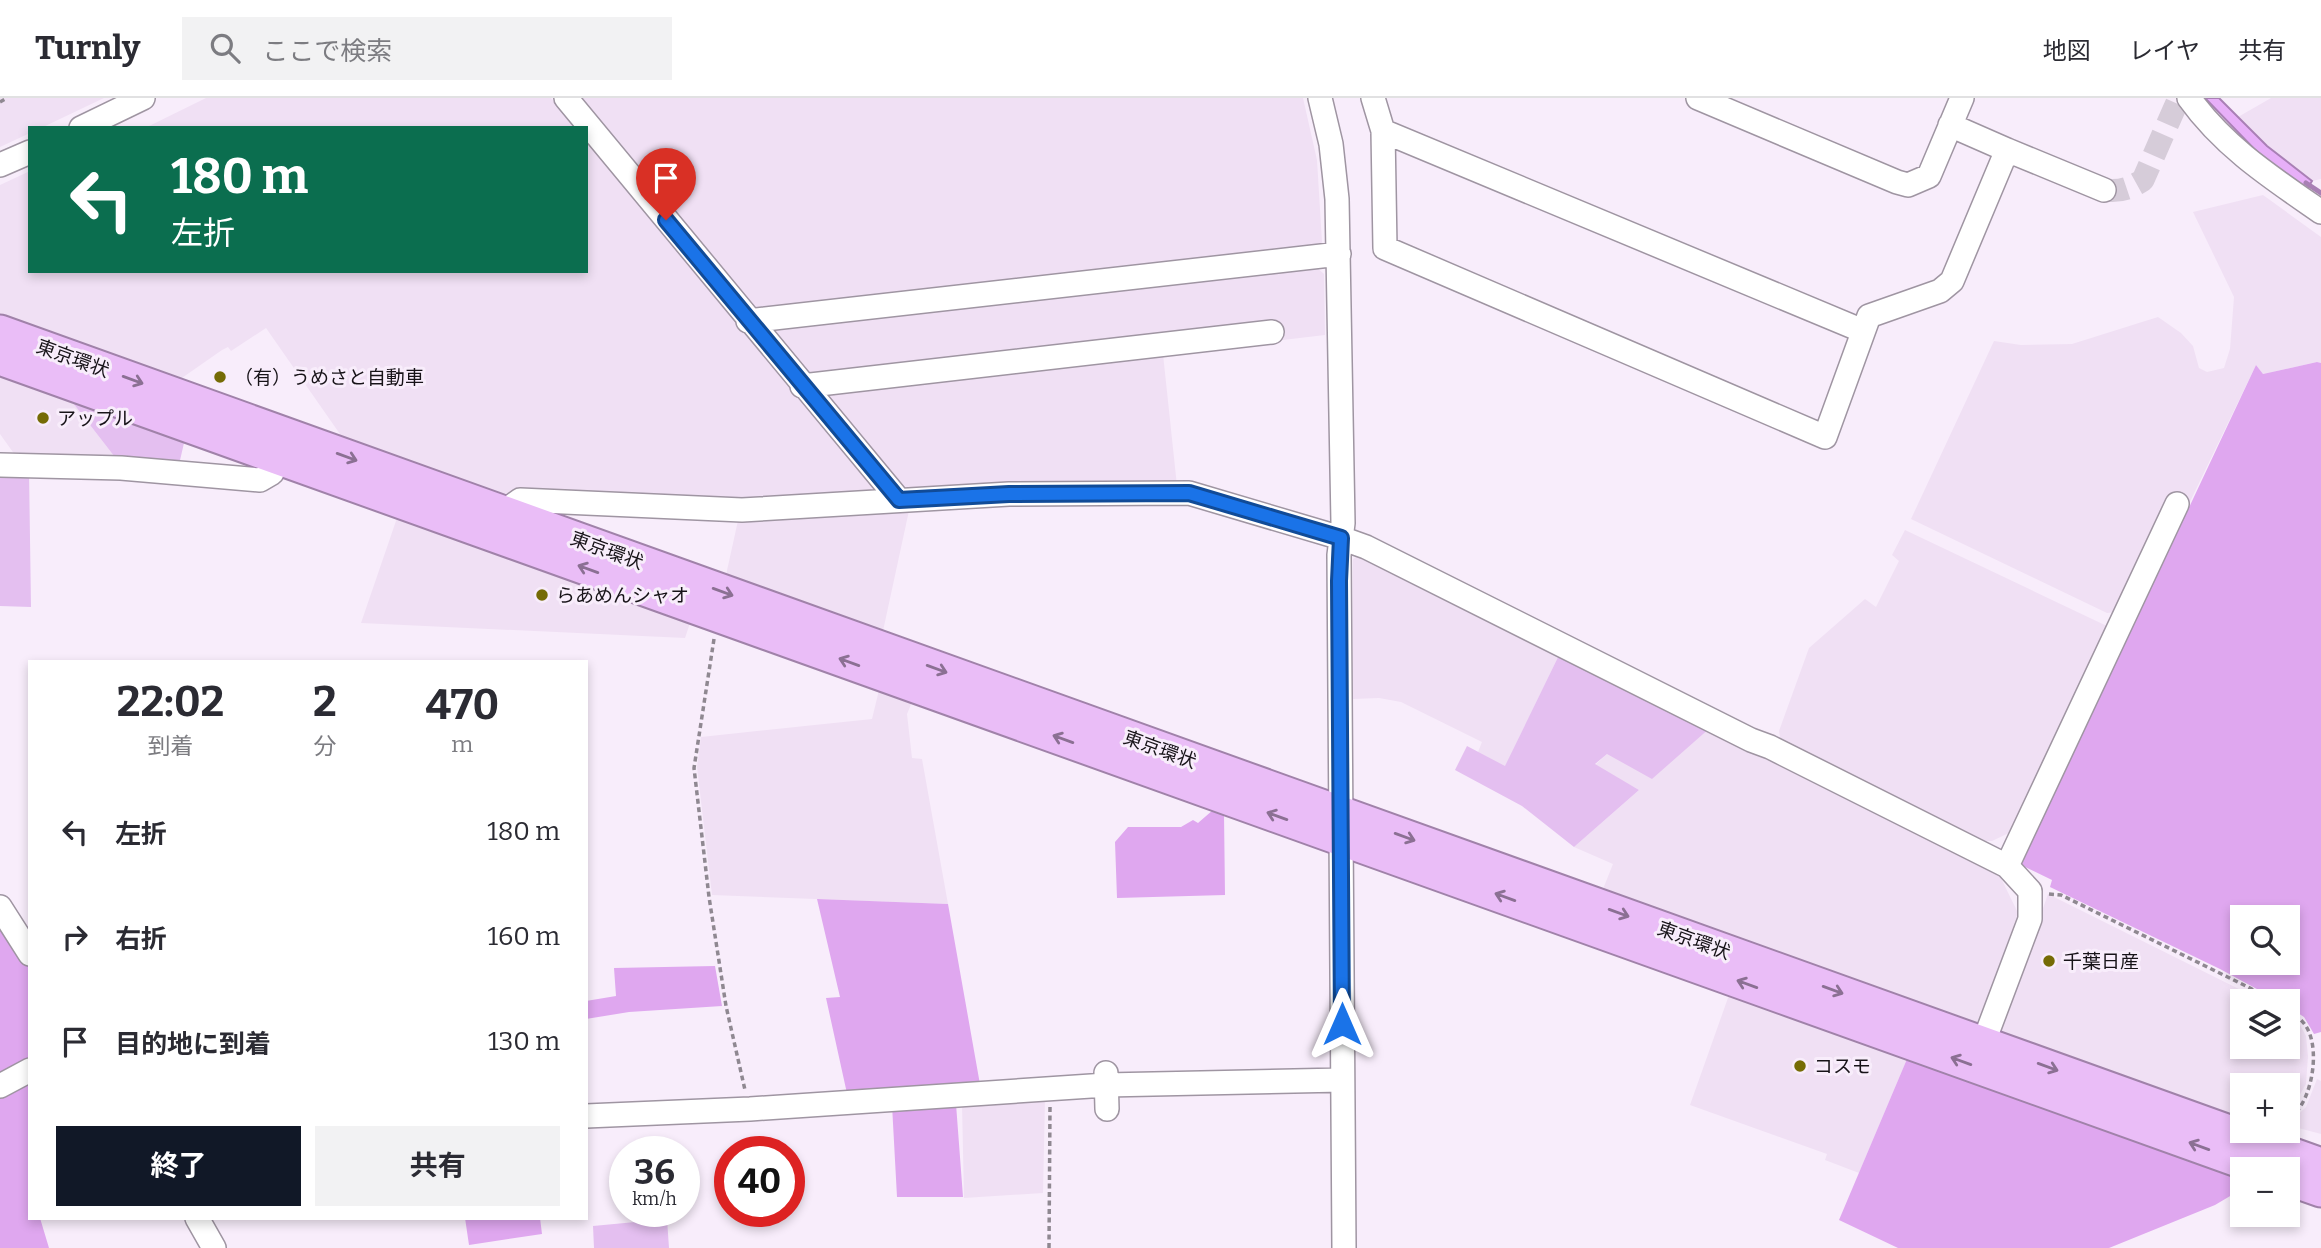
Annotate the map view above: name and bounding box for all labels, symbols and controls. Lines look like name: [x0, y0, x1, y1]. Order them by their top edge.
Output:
search box: [182, 17, 672, 80]
text: Turnly: [35, 28, 140, 68]
icon: search: [206, 29, 244, 67]
text: ここで検索: [262, 36, 392, 67]
text: 地図: [2043, 37, 2091, 65]
text: レイヤ: [2129, 37, 2200, 65]
text: 共有: [2238, 37, 2286, 65]
text: 180 m: [171, 147, 308, 206]
pin: [636, 148, 696, 220]
icon: left: [56, 154, 147, 245]
icon: arrive: [647, 159, 685, 197]
text: 左折: [171, 214, 235, 252]
street label: 東京環状: [33, 335, 112, 382]
place label: （有）うめさと自動車: [234, 366, 424, 389]
marker: （有）うめさと自動車: [212, 369, 228, 385]
one-way arrow: [122, 375, 144, 387]
place label: アップル: [57, 407, 133, 430]
marker: アップル: [35, 410, 51, 426]
one-way arrow: [336, 452, 358, 464]
street label: 東京環状: [567, 527, 646, 574]
one-way arrow: [578, 562, 600, 574]
place label: らあめんシャオ: [556, 584, 689, 607]
marker: らあめんシャオ: [534, 587, 550, 603]
one-way arrow: [711, 587, 733, 599]
one-way arrow: [838, 655, 860, 667]
one-way arrow: [926, 664, 948, 676]
text: 22:02: [117, 677, 224, 727]
text: 2: [313, 677, 337, 727]
text: 470: [426, 680, 499, 730]
street label: 東京環状: [1120, 726, 1199, 773]
text: m: [451, 730, 473, 758]
text: 到着: [148, 732, 194, 760]
text: 分: [313, 732, 336, 760]
one-way arrow: [1052, 732, 1074, 744]
one-way arrow: [1266, 808, 1288, 821]
icon: left: [56, 813, 94, 851]
text: 180 m: [487, 816, 560, 847]
text: 左折: [115, 819, 167, 850]
one-way arrow: [1394, 831, 1416, 844]
one-way arrow: [1494, 890, 1516, 902]
map controls: [2230, 905, 2300, 1227]
button: search: [2230, 905, 2300, 975]
one-way arrow: [1608, 908, 1630, 921]
street label: 東京環状: [1654, 917, 1733, 964]
icon: right: [56, 918, 94, 956]
text: 160 m: [488, 921, 560, 952]
text: 右折: [115, 924, 167, 955]
place label: 千葉日産: [2063, 950, 2139, 973]
marker: 千葉日産: [2041, 953, 2057, 969]
one-way arrow: [1737, 977, 1759, 989]
one-way arrow: [1822, 985, 1844, 997]
position arrow: [1305, 987, 1379, 1061]
button: layers: [2230, 989, 2300, 1059]
icon: arrive: [56, 1023, 94, 1061]
text: 130 m: [488, 1026, 560, 1057]
text: 目的地に到着: [115, 1029, 271, 1060]
one-way arrow: [1951, 1054, 1973, 1066]
place label: コスモ: [1814, 1055, 1871, 1078]
marker: コスモ: [1792, 1058, 1808, 1074]
one-way arrow: [2036, 1062, 2058, 1074]
button: +: [2230, 1073, 2300, 1143]
button: 終了: [56, 1126, 301, 1206]
button: 共有: [315, 1126, 560, 1206]
speed limit sign: 40: [714, 1136, 805, 1227]
one-way arrow: [2188, 1139, 2210, 1151]
text: 36: [634, 1151, 675, 1193]
button: −: [2230, 1157, 2300, 1227]
text: km/h: [632, 1188, 677, 1210]

